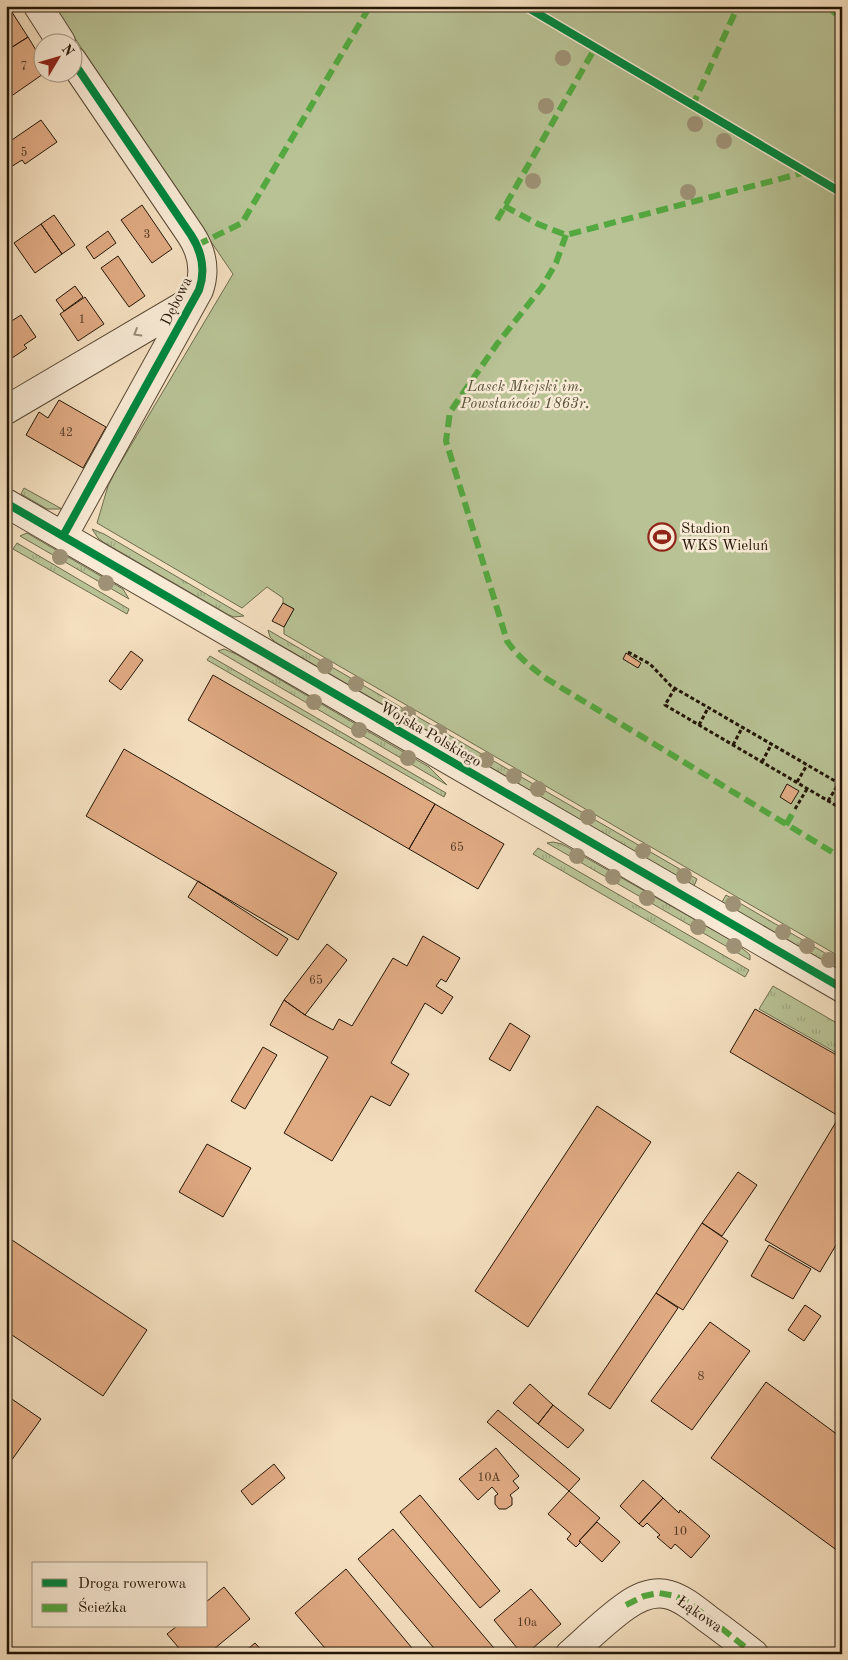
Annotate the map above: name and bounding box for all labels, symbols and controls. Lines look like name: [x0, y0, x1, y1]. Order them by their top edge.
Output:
north arrow: [32, 32, 82, 82]
text: N: [59, 42, 76, 59]
house number: 7: [21, 61, 27, 73]
house number: 5: [21, 146, 28, 159]
house number: 3: [144, 229, 150, 241]
street label: Dębowa: [159, 274, 196, 328]
house number: 1: [79, 314, 85, 326]
one-way arrow: [133, 327, 142, 337]
park label: Lasek Miejski im. Powstańców 1863r.: [460, 380, 589, 412]
house number: 42: [59, 427, 73, 439]
sports icon: Stadion WKS Wieluń: [647, 522, 677, 552]
place label: Stadion WKS Wieluń: [681, 522, 768, 554]
street label: Wojska Polskiego: [377, 700, 484, 770]
house number: 65: [450, 841, 464, 854]
house number: 65: [309, 974, 323, 987]
house number: 8: [698, 1371, 705, 1383]
house number: 10A: [477, 1472, 501, 1484]
house number: 10: [673, 1526, 687, 1538]
legend: [32, 1562, 208, 1628]
text: Droga rowerowa: [78, 1577, 187, 1592]
street label: Łąkowa: [674, 1594, 725, 1636]
text: Ścieżka: [78, 1597, 127, 1616]
house number: 10a: [517, 1617, 537, 1629]

